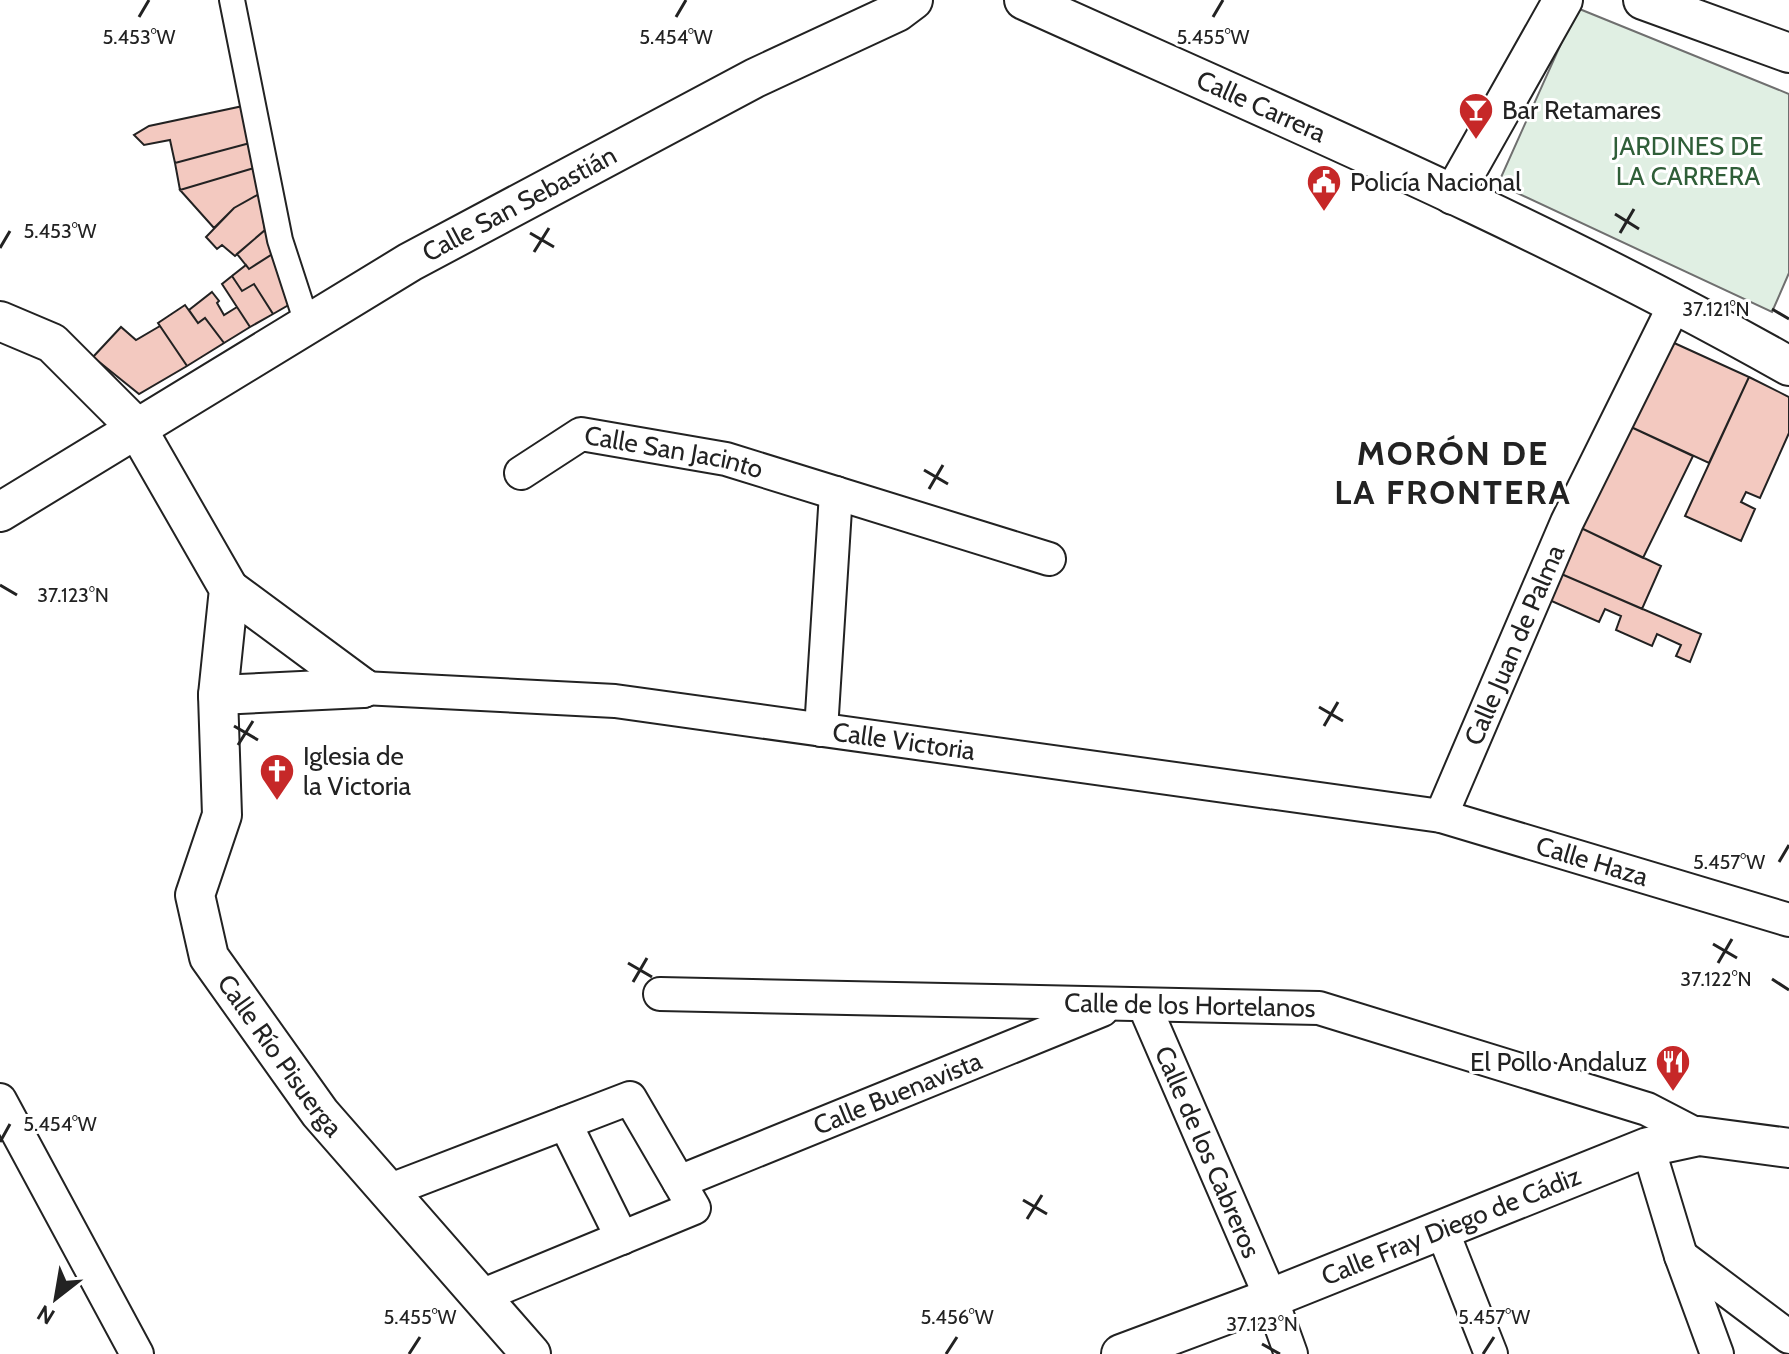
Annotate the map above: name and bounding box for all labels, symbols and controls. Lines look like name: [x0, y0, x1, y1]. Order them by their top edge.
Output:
text: 5.453°W: [103, 25, 176, 49]
text: 5.454°W: [639, 25, 713, 49]
text: 5.455°W: [1177, 25, 1250, 49]
street label: Calle Carrera: [1192, 63, 1331, 150]
bar icon: Bar Retamares: [1457, 91, 1495, 141]
place label: Bar Retamares: [1502, 94, 1661, 126]
park label: JARDINES DE LA CARRERA: [1612, 130, 1763, 192]
street label: Calle San Sebastián: [417, 139, 622, 269]
public building icon: Policía Nacional: [1305, 163, 1343, 213]
place label: Policía Nacional: [1350, 166, 1521, 198]
text: 5.453°W: [24, 219, 97, 243]
text: 37.121°N: [1682, 297, 1750, 321]
street label: Calle San Jacinto: [582, 419, 767, 486]
district label: MORÓN DE LA FRONTERA: [1334, 432, 1572, 513]
street label: Calle Juan de Palma: [1457, 540, 1571, 750]
text: 37.123°N: [37, 583, 109, 607]
street label: Calle Victoria: [831, 715, 978, 767]
place label: Iglesia de la Victoria: [303, 740, 411, 802]
church icon: Iglesia de la Victoria: [258, 752, 296, 802]
street label: Calle Haza: [1532, 829, 1652, 893]
text: 5.457°W: [1693, 850, 1765, 874]
text: 37.122°N: [1680, 967, 1752, 991]
street label: Calle Río Pisuerga: [211, 968, 350, 1144]
street label: Calle de los Hortelanos: [1064, 987, 1316, 1024]
street label: Calle de los Cabreros: [1148, 1041, 1268, 1263]
restaurant icon: El Pollo Andaluz: [1654, 1043, 1692, 1093]
street label: Calle Buenavista: [809, 1044, 987, 1142]
place label: El Pollo Andaluz: [1470, 1046, 1647, 1078]
text: 5.454°W: [23, 1112, 97, 1136]
street label: Calle Fray Diego de Cádiz: [1317, 1160, 1585, 1292]
north arrow: [16, 1258, 96, 1338]
text: N: [32, 1299, 60, 1330]
text: 5.455°W: [384, 1305, 457, 1329]
text: 5.456°W: [920, 1305, 994, 1329]
text: 5.457°W: [1458, 1305, 1530, 1329]
text: 37.123°N: [1226, 1312, 1298, 1336]

